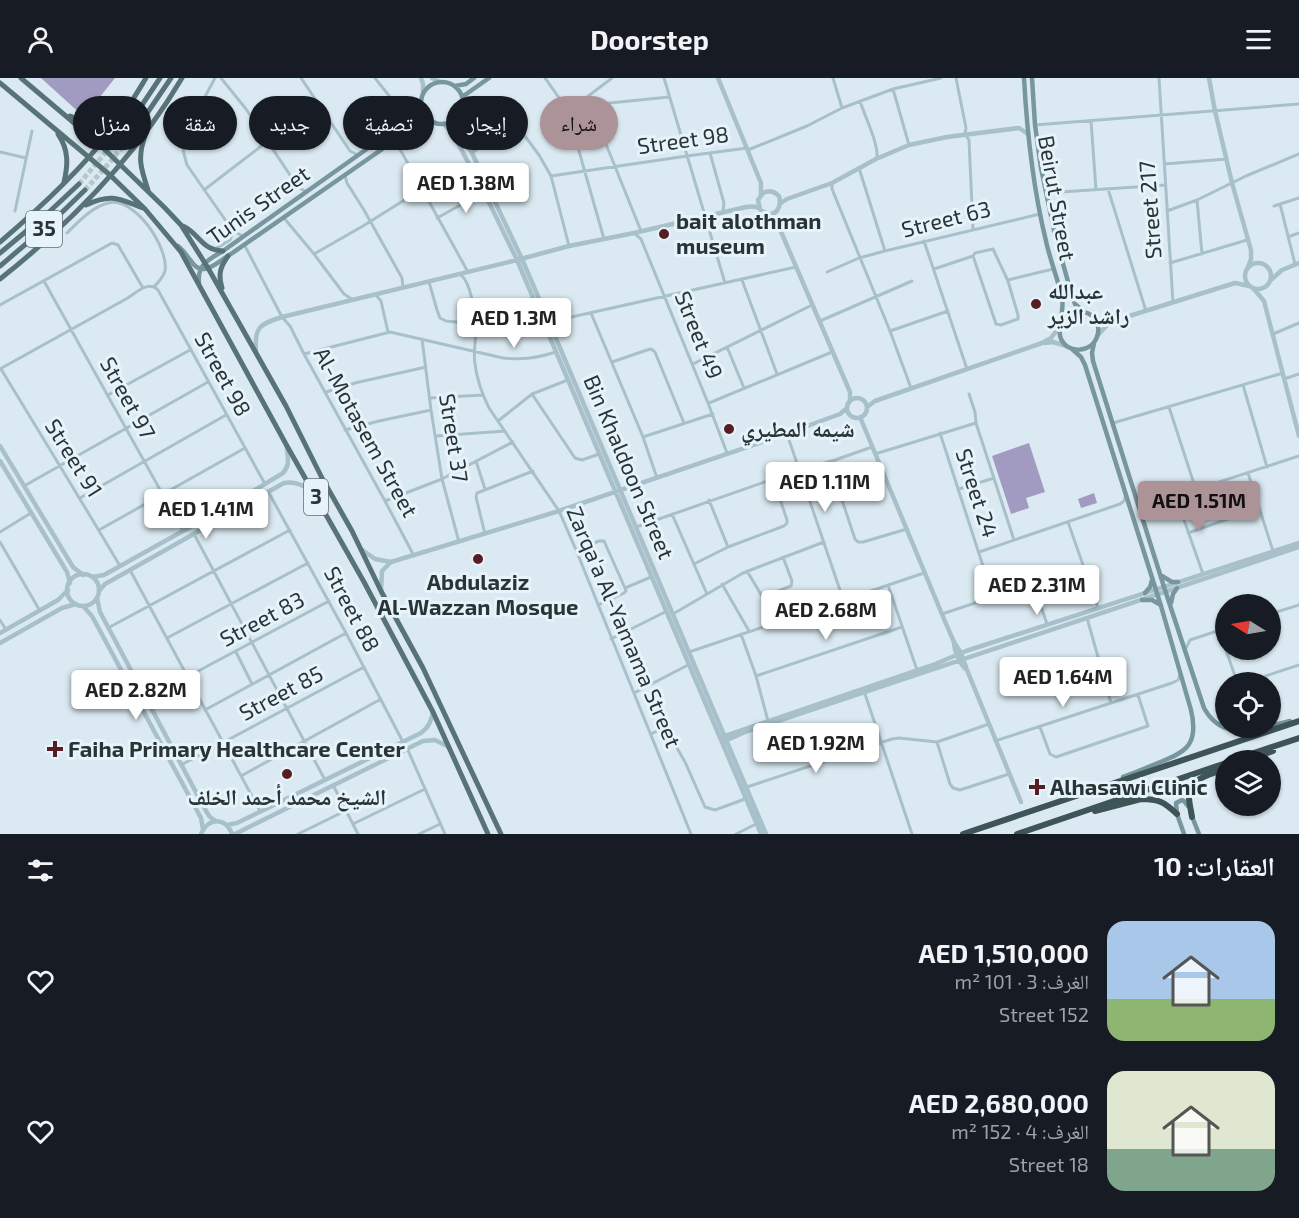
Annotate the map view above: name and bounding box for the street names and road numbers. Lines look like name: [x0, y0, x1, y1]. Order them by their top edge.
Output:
street label: Street 98: [636, 120, 730, 158]
street label: Beirut Street: [1034, 133, 1082, 262]
street label: Tunis Street: [201, 159, 314, 249]
street label: Street 217: [1133, 160, 1165, 260]
street label: Street 63: [899, 194, 993, 242]
road number: 35: [26, 211, 62, 247]
street label: Street 49: [671, 287, 729, 382]
street label: Street 98: [190, 327, 258, 420]
street label: Al-Motasem Street: [309, 342, 424, 521]
street label: Street 97: [96, 352, 162, 443]
street label: Bin Khaldoon Street: [579, 371, 680, 563]
street label: Street 37: [435, 392, 475, 484]
street label: Street 91: [41, 414, 109, 501]
street label: Street 24: [951, 445, 1005, 540]
road number: 3: [304, 479, 328, 515]
street label: Zarqa'a Al-Yamama Street: [562, 502, 688, 751]
street label: Street 88: [320, 561, 386, 656]
street label: Street 83: [215, 585, 308, 651]
street label: Street 85: [234, 659, 327, 725]

